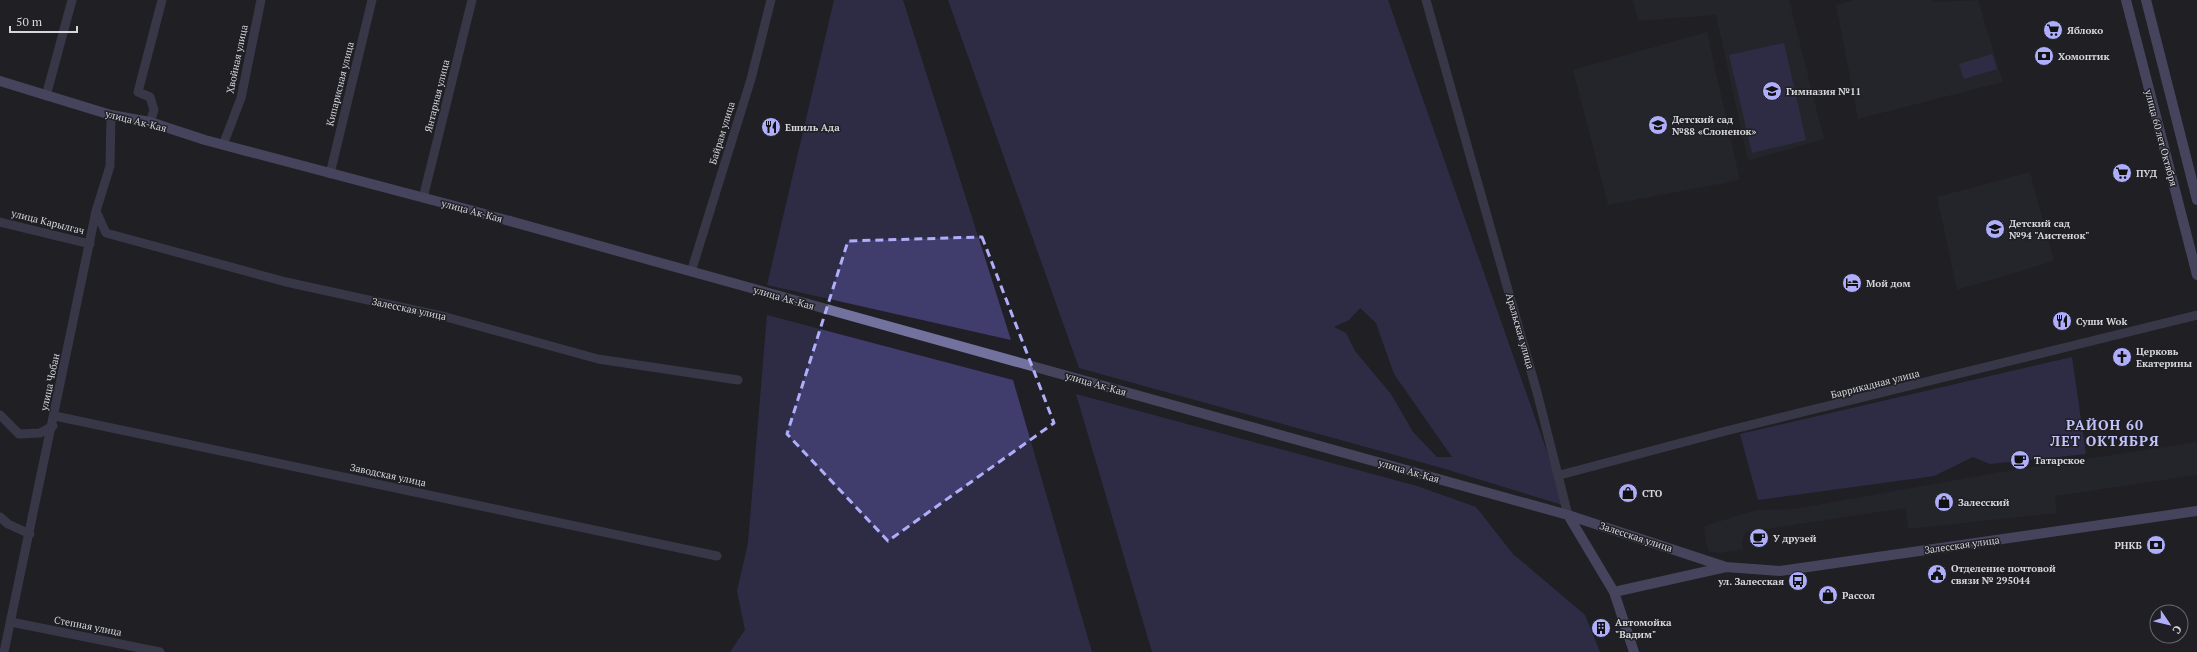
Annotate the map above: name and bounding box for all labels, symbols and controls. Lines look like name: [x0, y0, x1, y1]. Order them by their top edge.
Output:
scale bar: [10, 8, 77, 34]
text: 50 m: [16, 14, 43, 29]
supermarket icon: Яблоко: [2042, 19, 2064, 41]
street label: Хвойная улица: [223, 23, 251, 95]
place label: Яблоко: [2067, 24, 2103, 37]
street label: Кипарисная улица: [323, 40, 357, 128]
bank icon: Хомоптик: [2033, 45, 2055, 67]
place label: Хомоптик: [2058, 50, 2109, 63]
street label: Янтарная улица: [422, 58, 452, 134]
school or university icon: Гимназия №11: [1761, 80, 1783, 102]
place label: Гимназия №11: [1786, 85, 1861, 98]
street label: улица 60 лет Октября: [2142, 87, 2180, 188]
street label: Байрам улица: [706, 100, 738, 166]
street label: улица Ак-Кая: [103, 107, 168, 135]
place label: Детский сад №88 «Слоненок»: [1672, 113, 1757, 138]
school or university icon: Детский сад №88 «Слоненок»: [1647, 114, 1669, 136]
restaurant icon: Ешиль Ада: [760, 116, 782, 138]
place label: Ешиль Ада: [785, 121, 840, 134]
supermarket icon: ПУД: [2111, 162, 2133, 184]
place label: ПУД: [2136, 167, 2158, 180]
street label: улица Ак-Кая: [439, 196, 504, 225]
street label: улица Карылгач: [9, 206, 86, 237]
place label: Детский сад №94 "Аистенок": [2009, 217, 2090, 242]
school or university icon: Детский сад №94 "Аистенок": [1984, 218, 2006, 240]
hotel icon: Мой дом: [1841, 272, 1863, 294]
place label: Мой дом: [1866, 277, 1910, 290]
street label: улица Ак-Кая: [751, 283, 816, 313]
street label: Аральская улица: [1503, 292, 1537, 370]
street label: Залесская улица: [371, 295, 447, 323]
restaurant icon: Суши Wok: [2051, 310, 2073, 332]
place label: Суши Wok: [2076, 315, 2127, 328]
place label: Церковь Екатерины: [2136, 345, 2193, 370]
church icon: Церковь Екатерины: [2111, 346, 2133, 368]
street label: улица Чобан: [37, 352, 62, 413]
street label: Баррикадная улица: [1829, 367, 1921, 401]
street label: улица Ак-Кая: [1063, 369, 1128, 399]
district label: РАЙОН 60 ЛЕТ ОКТЯБРЯ: [2049, 415, 2160, 450]
cafe icon: Татарское: [2009, 449, 2031, 471]
place label: Татарское: [2034, 454, 2086, 467]
street label: улица Ак-Кая: [1376, 456, 1441, 486]
street label: Заводская улица: [349, 461, 427, 489]
shop icon: СТО: [1617, 482, 1639, 504]
place label: СТО: [1642, 487, 1663, 500]
shop icon: Залесский: [1933, 491, 1955, 513]
place label: Залесский: [1958, 496, 2010, 509]
street label: Залесская улица: [1598, 519, 1674, 555]
cafe icon: У друзей: [1748, 527, 1770, 549]
place label: У друзей: [1773, 532, 1817, 545]
street label: Залесская улица: [1923, 533, 2001, 557]
bank icon: РНКБ: [2145, 534, 2167, 556]
place label: РНКБ: [2114, 539, 2143, 552]
place label: Отделение почтовой связи № 295044: [1951, 562, 2056, 587]
public building icon: Отделение почтовой связи № 295044: [1926, 563, 1948, 585]
bus stop icon: ул. Залесская: [1787, 570, 1809, 592]
place label: ул. Залесская: [1717, 575, 1784, 588]
shop icon: Рассол: [1817, 584, 1839, 606]
place label: Рассол: [1842, 589, 1875, 602]
north arrow: [2149, 604, 2189, 644]
street label: Степная улица: [53, 613, 123, 639]
place label: Автомойка "Вадим": [1615, 616, 1672, 641]
building icon: Автомойка "Вадим": [1590, 617, 1612, 639]
text: С: [2169, 623, 2185, 637]

